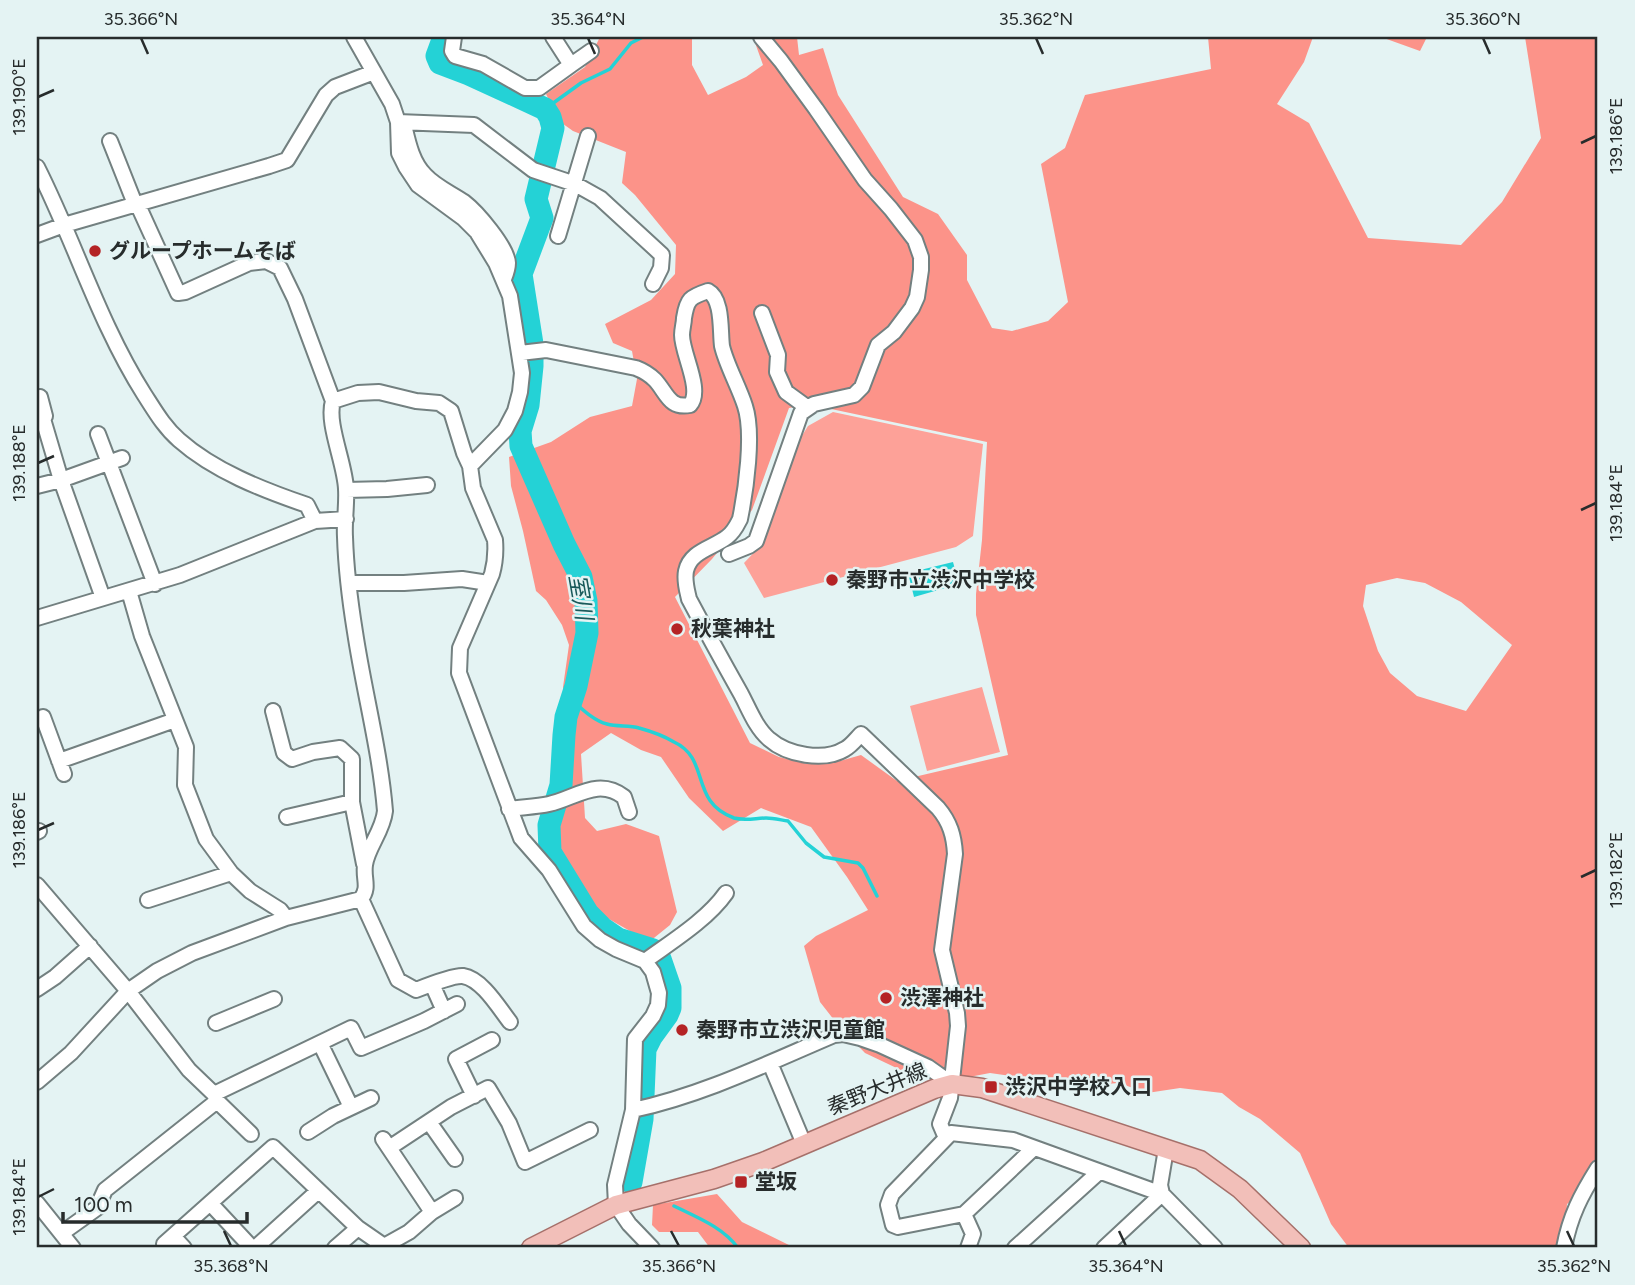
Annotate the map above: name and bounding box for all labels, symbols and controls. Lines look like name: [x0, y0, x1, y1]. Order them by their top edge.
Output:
text: 35.366°N: [104, 8, 178, 30]
text: 35.364°N: [550, 8, 626, 30]
text: 35.362°N: [999, 8, 1073, 30]
text: 35.360°N: [1445, 8, 1521, 30]
text: 139.190°E: [8, 58, 30, 136]
text: 139.186°E: [1605, 97, 1627, 175]
place label: グループホームそば: [109, 238, 296, 263]
marker: グループホームそば: [87, 243, 103, 259]
text: 139.188°E: [8, 424, 30, 502]
text: 139.184°E: [1605, 464, 1627, 542]
place label: 秦野市立渋沢中学校: [846, 567, 1035, 592]
water label: 室川: [563, 572, 599, 625]
marker: 秦野市立渋沢中学校: [824, 572, 840, 588]
place label: 秋葉神社: [691, 616, 775, 641]
marker: 秋葉神社: [669, 621, 685, 637]
text: 139.186°E: [8, 791, 30, 869]
text: 139.182°E: [1605, 831, 1627, 909]
place label: 渋澤神社: [900, 985, 984, 1010]
marker: 渋澤神社: [878, 990, 894, 1006]
place label: 秦野市立渋沢児童館: [696, 1017, 885, 1042]
marker: 秦野市立渋沢児童館: [674, 1022, 690, 1038]
street label: 秦野大井線: [823, 1057, 930, 1120]
place label: 渋沢中学校入口: [1005, 1074, 1152, 1099]
marker: 渋沢中学校入口: [983, 1079, 999, 1095]
text: 139.184°E: [8, 1158, 30, 1236]
place label: 堂坂: [755, 1169, 797, 1194]
marker: 堂坂: [733, 1174, 749, 1190]
scale bar: [63, 1180, 247, 1224]
text: 100 m: [74, 1192, 133, 1217]
text: 35.368°N: [193, 1255, 269, 1277]
text: 35.366°N: [642, 1255, 716, 1277]
text: 35.364°N: [1088, 1255, 1164, 1277]
text: 35.362°N: [1537, 1255, 1611, 1277]

